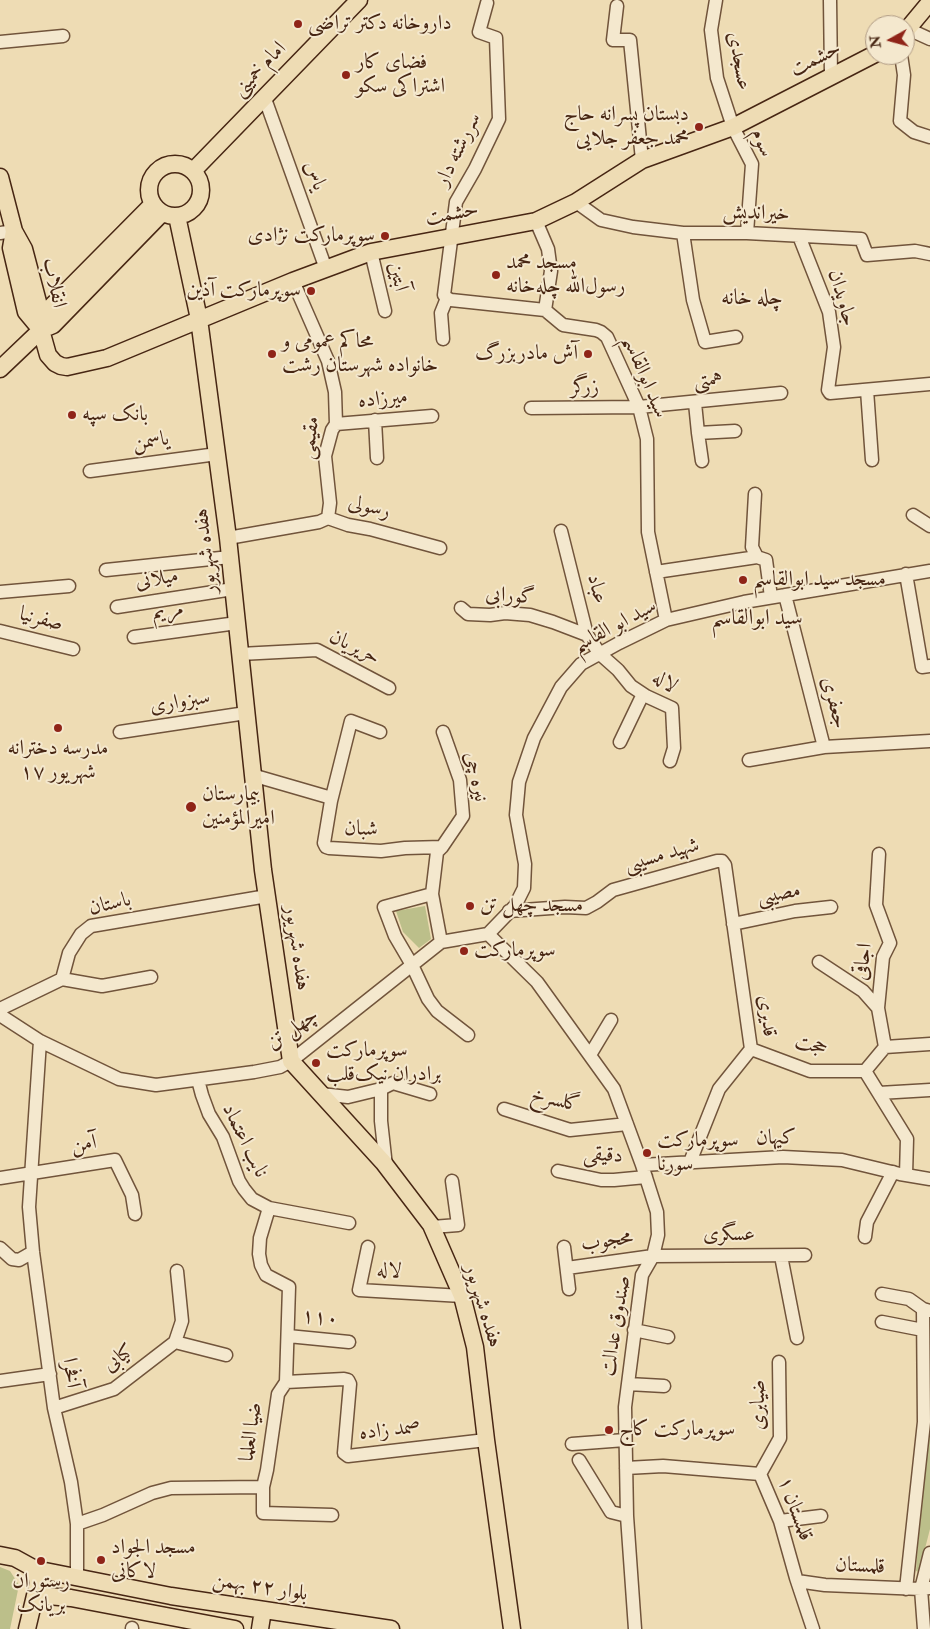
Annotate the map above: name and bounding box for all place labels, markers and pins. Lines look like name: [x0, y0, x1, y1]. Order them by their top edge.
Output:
place label: داروخانه دکتر تراضی: [308, 11, 452, 37]
marker: داروخانه دکتر تراضی: [292, 18, 304, 30]
place label: فضای کار اشتراکی سکو: [356, 50, 445, 100]
marker: فضای کار اشتراکی سکو: [340, 69, 352, 81]
place label: دبستان پسرانه حاج محمد جعفر جلایی: [564, 102, 689, 152]
marker: دبستان پسرانه حاج محمد جعفر جلایی: [693, 121, 705, 133]
place label: سوپرمارکت نژادی: [248, 223, 375, 249]
marker: سوپرمارکت نژادی: [379, 230, 391, 242]
place label: مسجد محمد رسول‌‌الله چله‌خانه: [506, 250, 625, 300]
marker: مسجد محمد رسول‌‌الله چله‌خانه: [490, 269, 502, 281]
place label: سوپرمارکت آذین: [186, 278, 301, 304]
marker: سوپرمارکت آذین: [305, 285, 317, 297]
place label: محاکم عمومی و خانواده شهرستان رشت: [282, 329, 438, 379]
place label: آش مادربزرگ: [475, 341, 578, 367]
marker: محاکم عمومی و خانواده شهرستان رشت: [266, 348, 278, 360]
marker: آش مادربزرگ: [582, 348, 594, 360]
place label: بانک سپه: [82, 402, 148, 428]
marker: بانک سپه: [66, 409, 78, 421]
place label: مسجد سید ابوالقاسم: [753, 567, 886, 593]
marker: مسجد سید ابوالقاسم: [737, 574, 749, 586]
marker: مدرسه دخترانه ۱۷ شهریور: [52, 722, 64, 734]
place label: مدرسه دخترانه ۱۷ شهریور: [8, 736, 108, 786]
place label: بیمارستان امیرالمؤمنین: [202, 782, 275, 832]
marker: بیمارستان امیرالمؤمنین: [184, 800, 198, 814]
place label: مسجد چهل تن: [480, 893, 583, 919]
marker: مسجد چهل تن: [464, 900, 476, 912]
place label: سوپرمارکت: [474, 938, 556, 964]
marker: سوپرمارکت: [458, 945, 470, 957]
place label: سوپرمارکت برادران نیک‌قلب: [326, 1038, 441, 1088]
marker: سوپرمارکت برادران نیک‌قلب: [310, 1057, 322, 1069]
place label: سوپرمارکت سورنا: [657, 1128, 739, 1178]
marker: سوپرمارکت سورنا: [641, 1147, 653, 1159]
place label: سوپرمارکت کاج: [619, 1417, 735, 1443]
marker: سوپرمارکت کاج: [603, 1424, 615, 1436]
place label: مسجد الجواد لاکانی: [111, 1535, 196, 1585]
marker: مسجد الجواد لاکانی: [95, 1554, 107, 1566]
marker: رستوران بریانک: [35, 1555, 47, 1567]
place label: رستوران بریانک: [12, 1569, 70, 1619]

